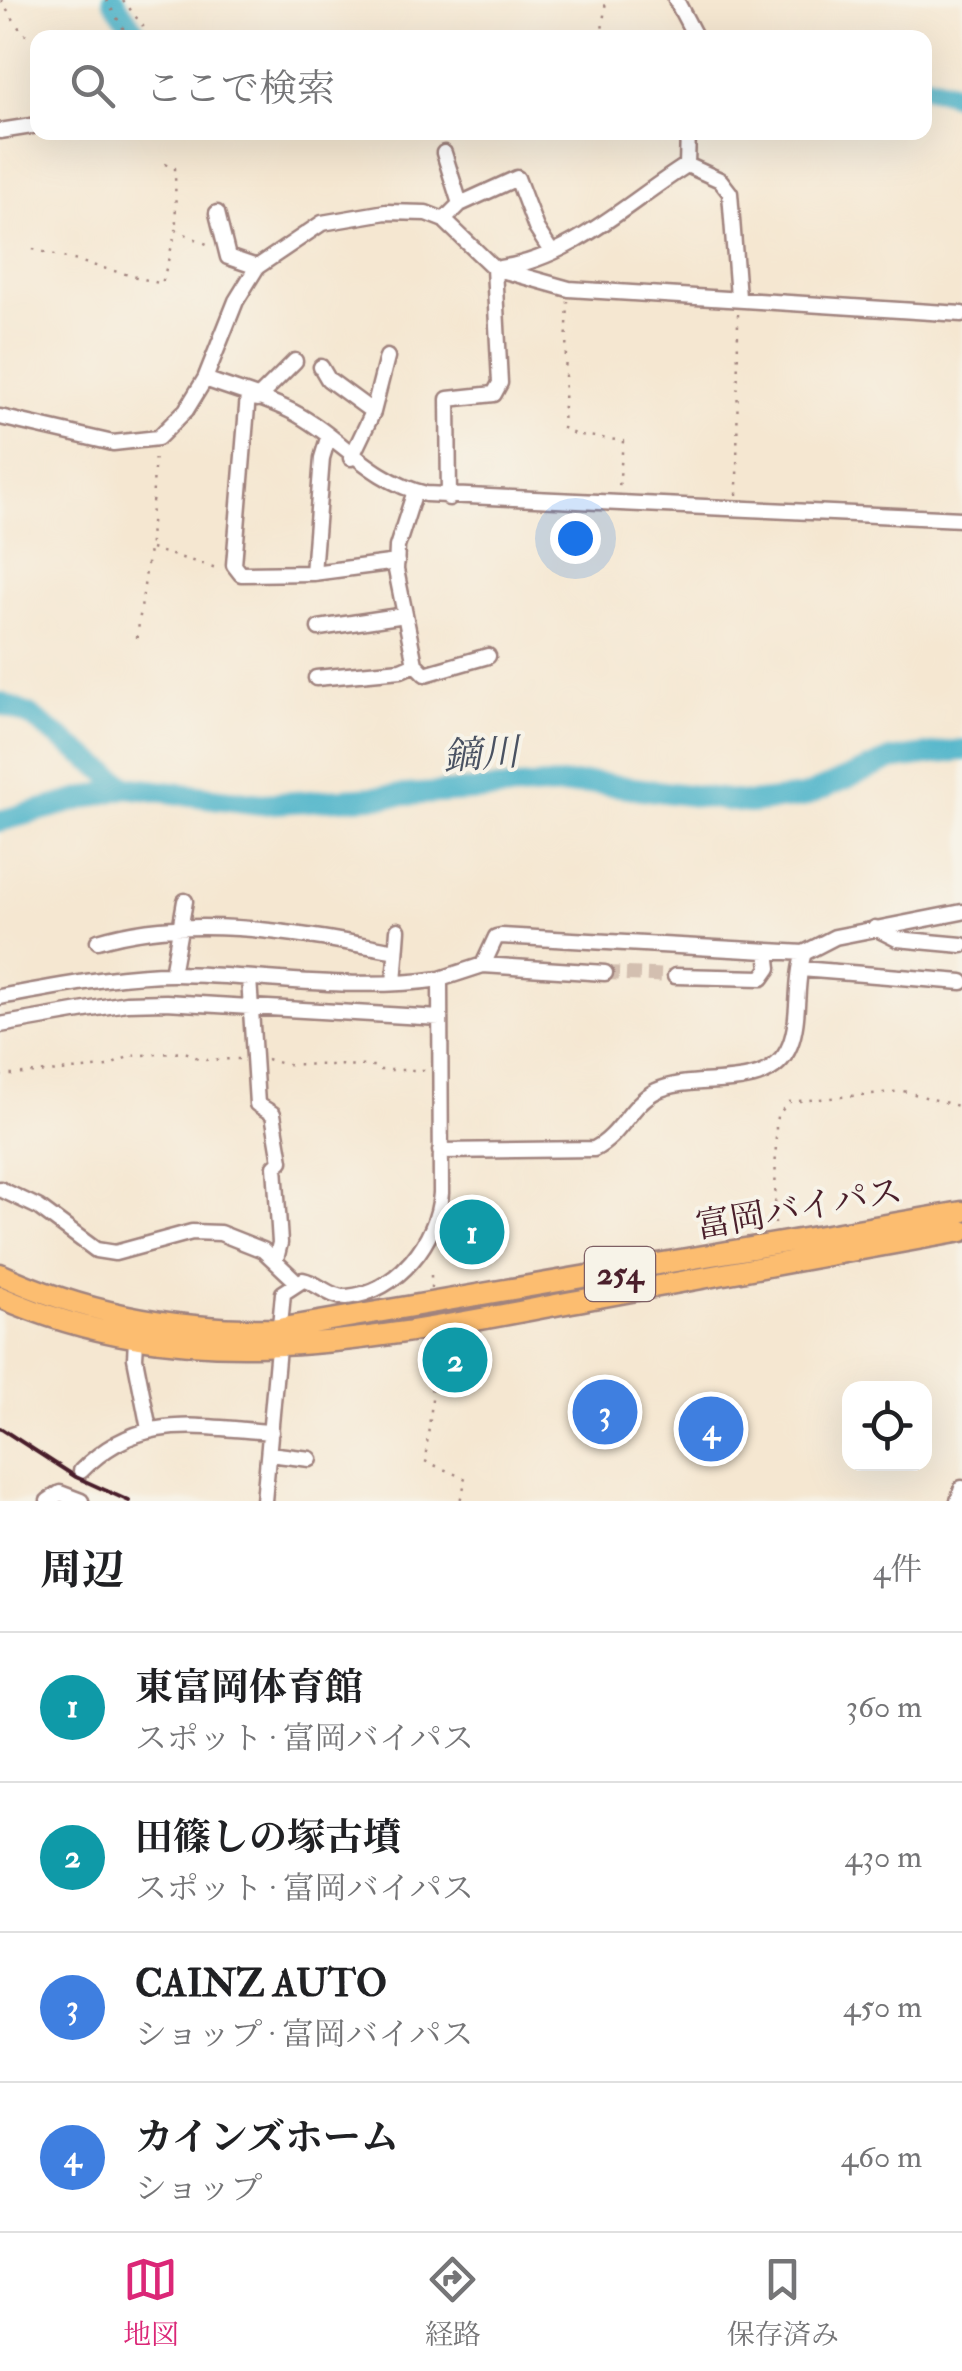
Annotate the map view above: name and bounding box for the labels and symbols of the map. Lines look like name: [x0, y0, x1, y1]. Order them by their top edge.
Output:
your location: [550, 513, 601, 564]
water label: 鏑川: [441, 728, 525, 782]
street label: 富岡バイパス: [692, 1169, 906, 1249]
pin: 1: [440, 1194, 504, 1270]
road number: 254: [585, 1247, 655, 1301]
pin: 2: [422, 1322, 488, 1398]
pin: 3: [572, 1374, 638, 1450]
pin: 4: [678, 1392, 744, 1466]

